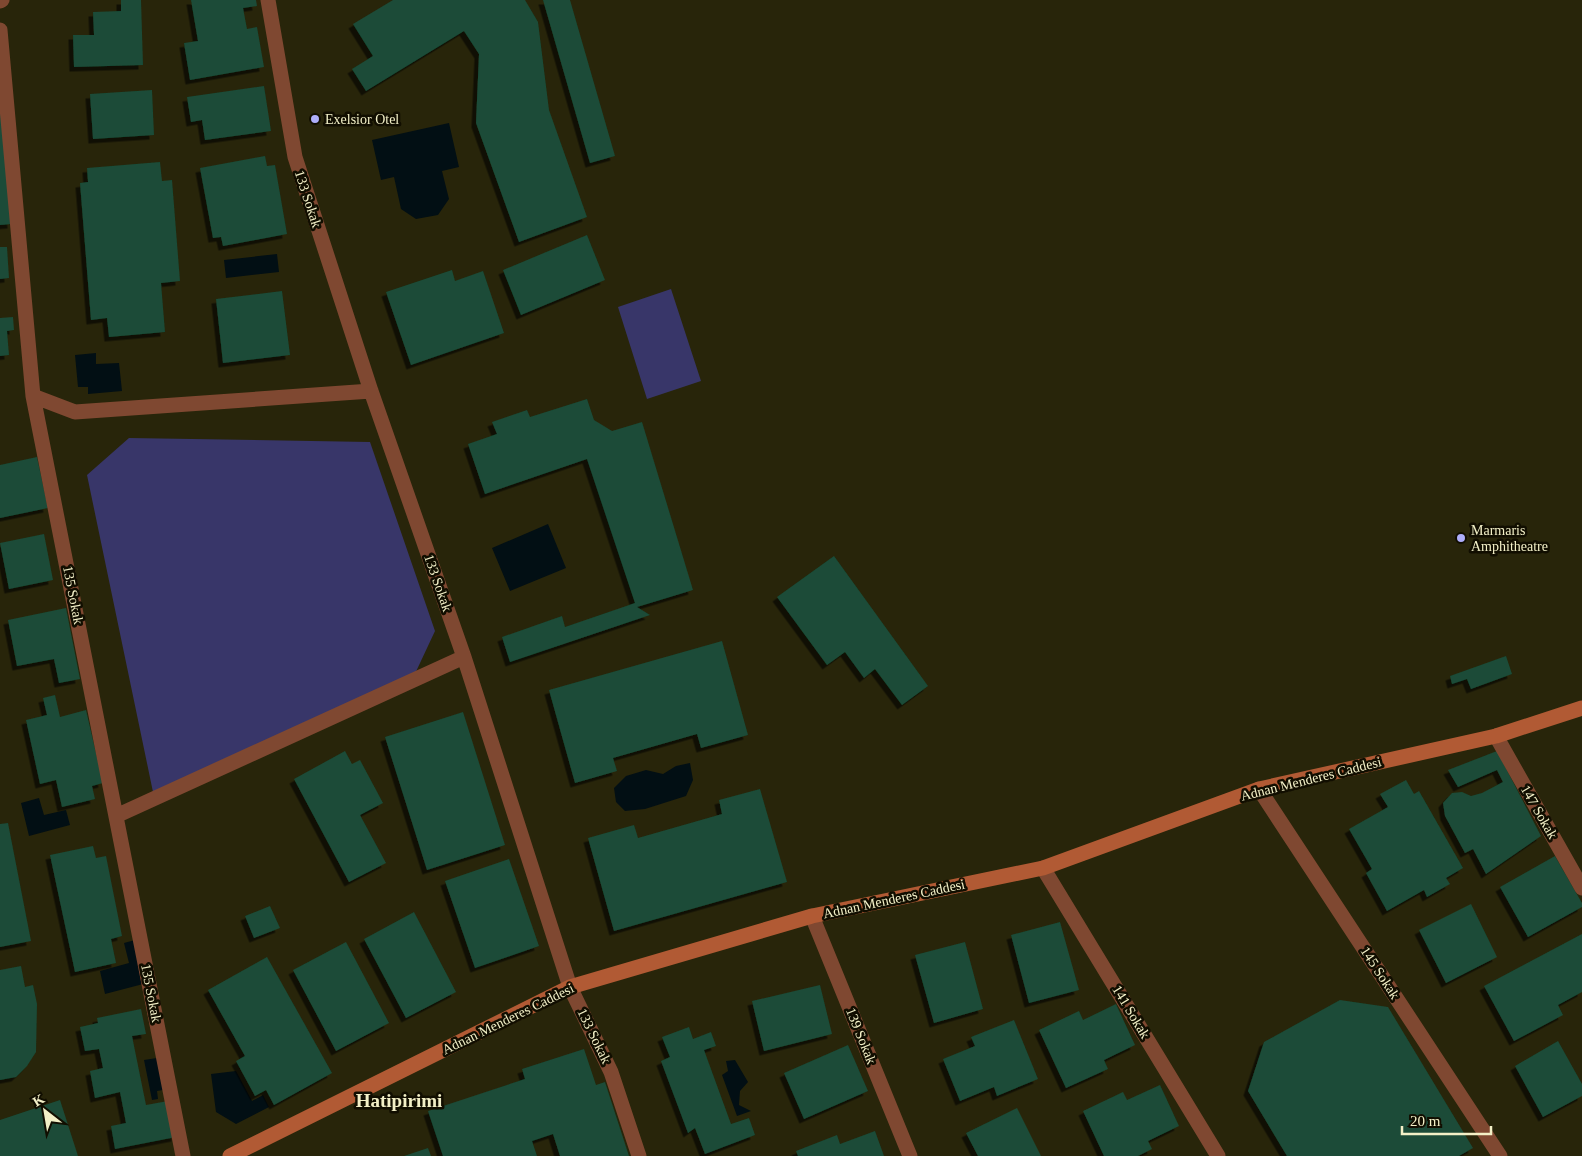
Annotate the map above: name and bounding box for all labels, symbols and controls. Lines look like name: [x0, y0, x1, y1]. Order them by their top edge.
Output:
place label: Exelsior Otel: [325, 112, 399, 127]
marker: Exelsior Otel: [309, 113, 321, 125]
street label: 133 Sokak: [292, 168, 324, 230]
place label: Marmaris Amphitheatre: [1471, 523, 1548, 554]
marker: Marmaris Amphitheatre: [1455, 532, 1467, 544]
street label: 133 Sokak: [421, 552, 455, 614]
street label: 135 Sokak: [60, 564, 86, 626]
street label: Adnan Menderes Caddesi: [1239, 754, 1383, 804]
street label: 147 Sokak: [1518, 782, 1560, 842]
street label: Adnan Menderes Caddesi: [822, 877, 966, 921]
street label: 145 Sokak: [1358, 944, 1402, 1002]
street label: 135 Sokak: [138, 962, 164, 1024]
street label: Adnan Menderes Caddesi: [440, 981, 576, 1057]
street label: 141 Sokak: [1109, 983, 1153, 1041]
street label: 133 Sokak: [574, 1006, 614, 1066]
street label: 139 Sokak: [843, 1006, 879, 1066]
north arrow: [20, 1086, 70, 1136]
district label: Hatipirimi: [356, 1090, 442, 1111]
text: K: [30, 1091, 47, 1110]
scale bar: [1402, 1104, 1491, 1136]
text: 20 m: [1410, 1113, 1441, 1129]

